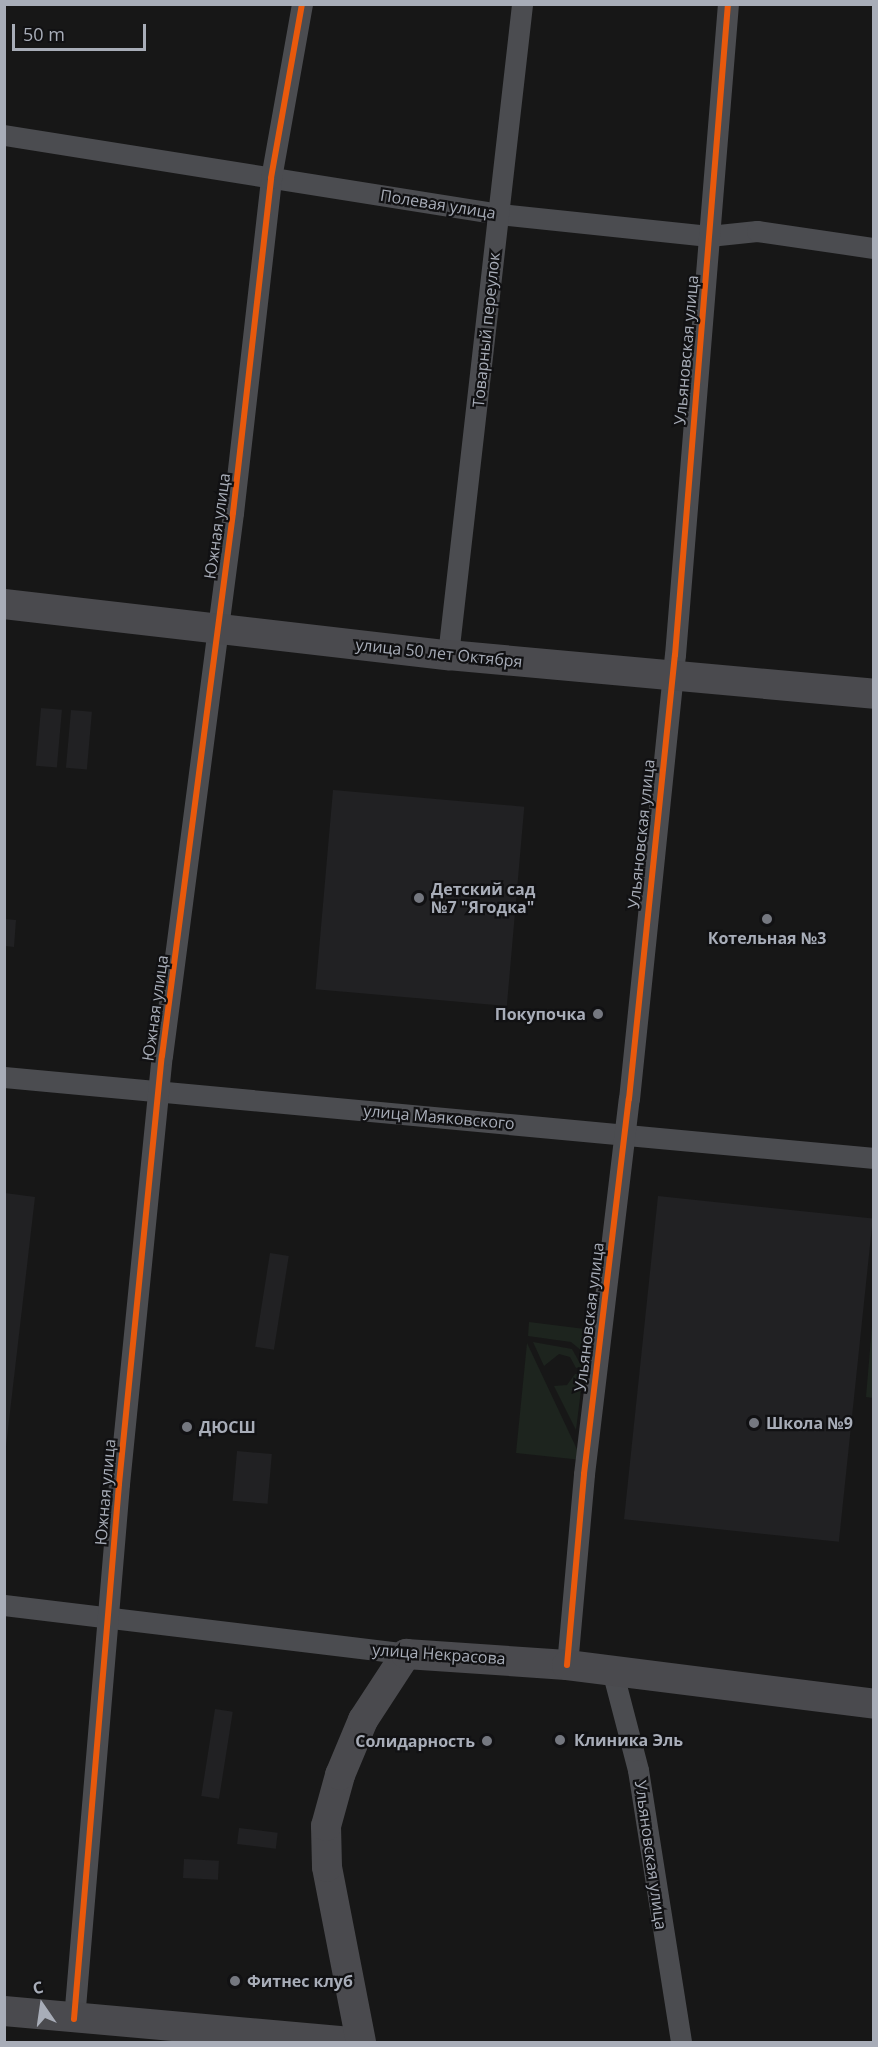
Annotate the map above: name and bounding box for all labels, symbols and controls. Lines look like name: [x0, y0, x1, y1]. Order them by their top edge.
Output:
scale bar: [15, 12, 148, 50]
text: 50 m: [23, 22, 65, 46]
street label: Полевая улица: [379, 185, 497, 223]
street label: Товарный переулок: [468, 252, 504, 408]
street label: Ульяновская улица: [670, 274, 702, 426]
street label: Южная улица: [200, 472, 234, 580]
street label: улица 50 лет Октября: [354, 635, 524, 671]
street label: Ульяновская улица: [624, 758, 658, 910]
place label: Детский сад №7 "Ягодка": [431, 879, 535, 917]
marker: Детский сад №7 "Ягодка": [412, 891, 426, 905]
marker: Котельная №3: [760, 912, 774, 926]
place label: Котельная №3: [708, 928, 826, 948]
street label: Южная улица: [138, 954, 172, 1062]
place label: Покупочка: [495, 1004, 586, 1024]
marker: Покупочка: [591, 1007, 605, 1021]
street label: улица Маяковского: [363, 1101, 515, 1133]
street label: Ульяновская улица: [570, 1241, 608, 1393]
place label: Школа №9: [766, 1413, 853, 1433]
marker: Школа №9: [747, 1416, 761, 1430]
place label: ДЮСШ: [199, 1417, 256, 1437]
marker: ДЮСШ: [180, 1420, 194, 1434]
street label: Южная улица: [91, 1438, 119, 1546]
street label: улица Некрасова: [372, 1640, 506, 1668]
place label: Клиника Эль: [574, 1730, 683, 1750]
place label: Солидарность: [355, 1731, 475, 1751]
marker: Клиника Эль: [551, 1731, 569, 1749]
marker: Солидарность: [480, 1734, 494, 1748]
street label: Ульяновская улица: [631, 1779, 671, 1931]
place label: Фитнес клуб: [247, 1971, 353, 1991]
marker: Фитнес клуб: [228, 1974, 242, 1988]
north arrow: [12, 1975, 72, 2035]
text: С: [30, 1976, 45, 1999]

